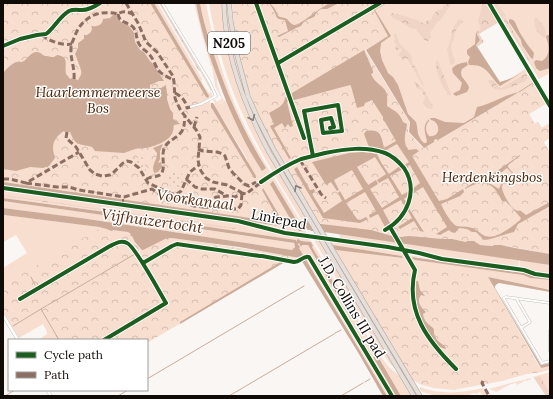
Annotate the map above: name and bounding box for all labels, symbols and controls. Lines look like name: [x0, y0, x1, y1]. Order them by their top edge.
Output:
road number: N205: [208, 32, 250, 54]
park label: Haarlemmermeerse Bos: [35, 83, 161, 117]
one-way arrow: [247, 113, 255, 121]
park label: Herdenkingsbos: [442, 168, 542, 186]
water label: Voorkanaal: [155, 185, 235, 214]
one-way arrow: [294, 185, 301, 192]
water label: Vijfhuizertocht: [100, 204, 205, 237]
street label: Liniepad: [250, 205, 308, 233]
street label: J.D. Collins III pad: [314, 252, 389, 361]
legend: [8, 339, 148, 391]
text: Cycle path: [44, 347, 103, 362]
text: Path: [44, 367, 69, 382]

